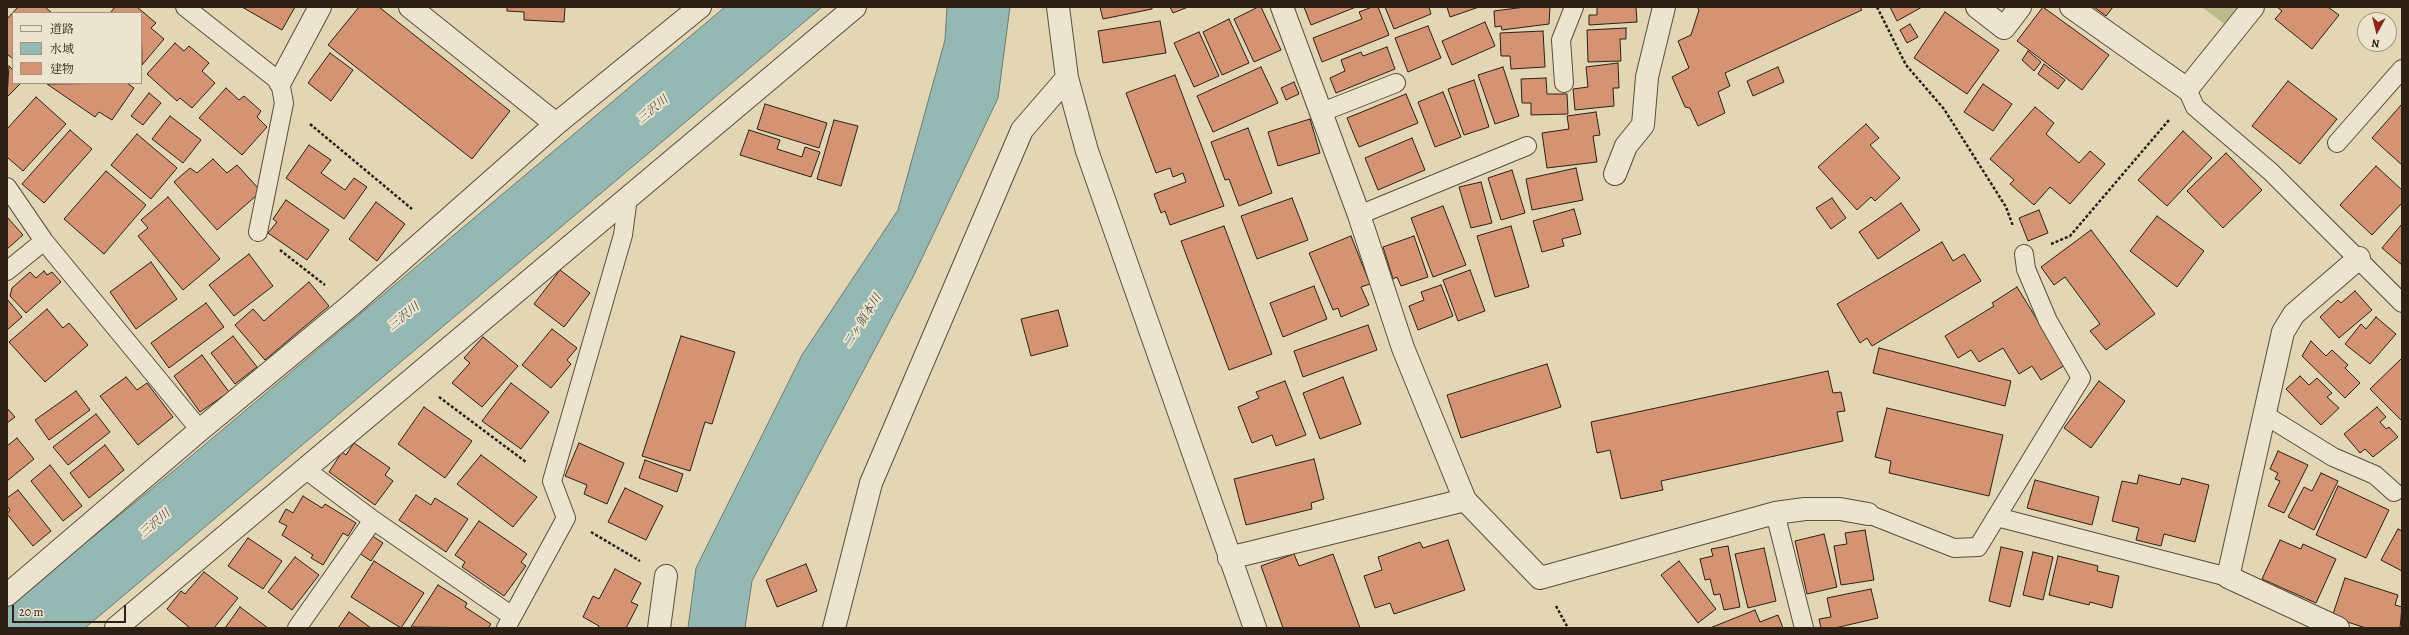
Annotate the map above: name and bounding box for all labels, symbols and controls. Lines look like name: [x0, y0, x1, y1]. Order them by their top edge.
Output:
legend: [12, 12, 142, 84]
north arrow: [2357, 12, 2397, 52]
text: 道路: [50, 21, 74, 37]
text: N: [2371, 35, 2380, 51]
text: 水域: [50, 41, 74, 57]
text: 建物: [50, 61, 74, 77]
water label: 三沢川: [635, 93, 671, 127]
water label: 二ヶ領本川: [841, 292, 885, 350]
water label: 三沢川: [385, 300, 423, 334]
water label: 三沢川: [137, 507, 173, 541]
scale bar: [14, 597, 128, 623]
text: 20 m: [19, 604, 43, 620]

